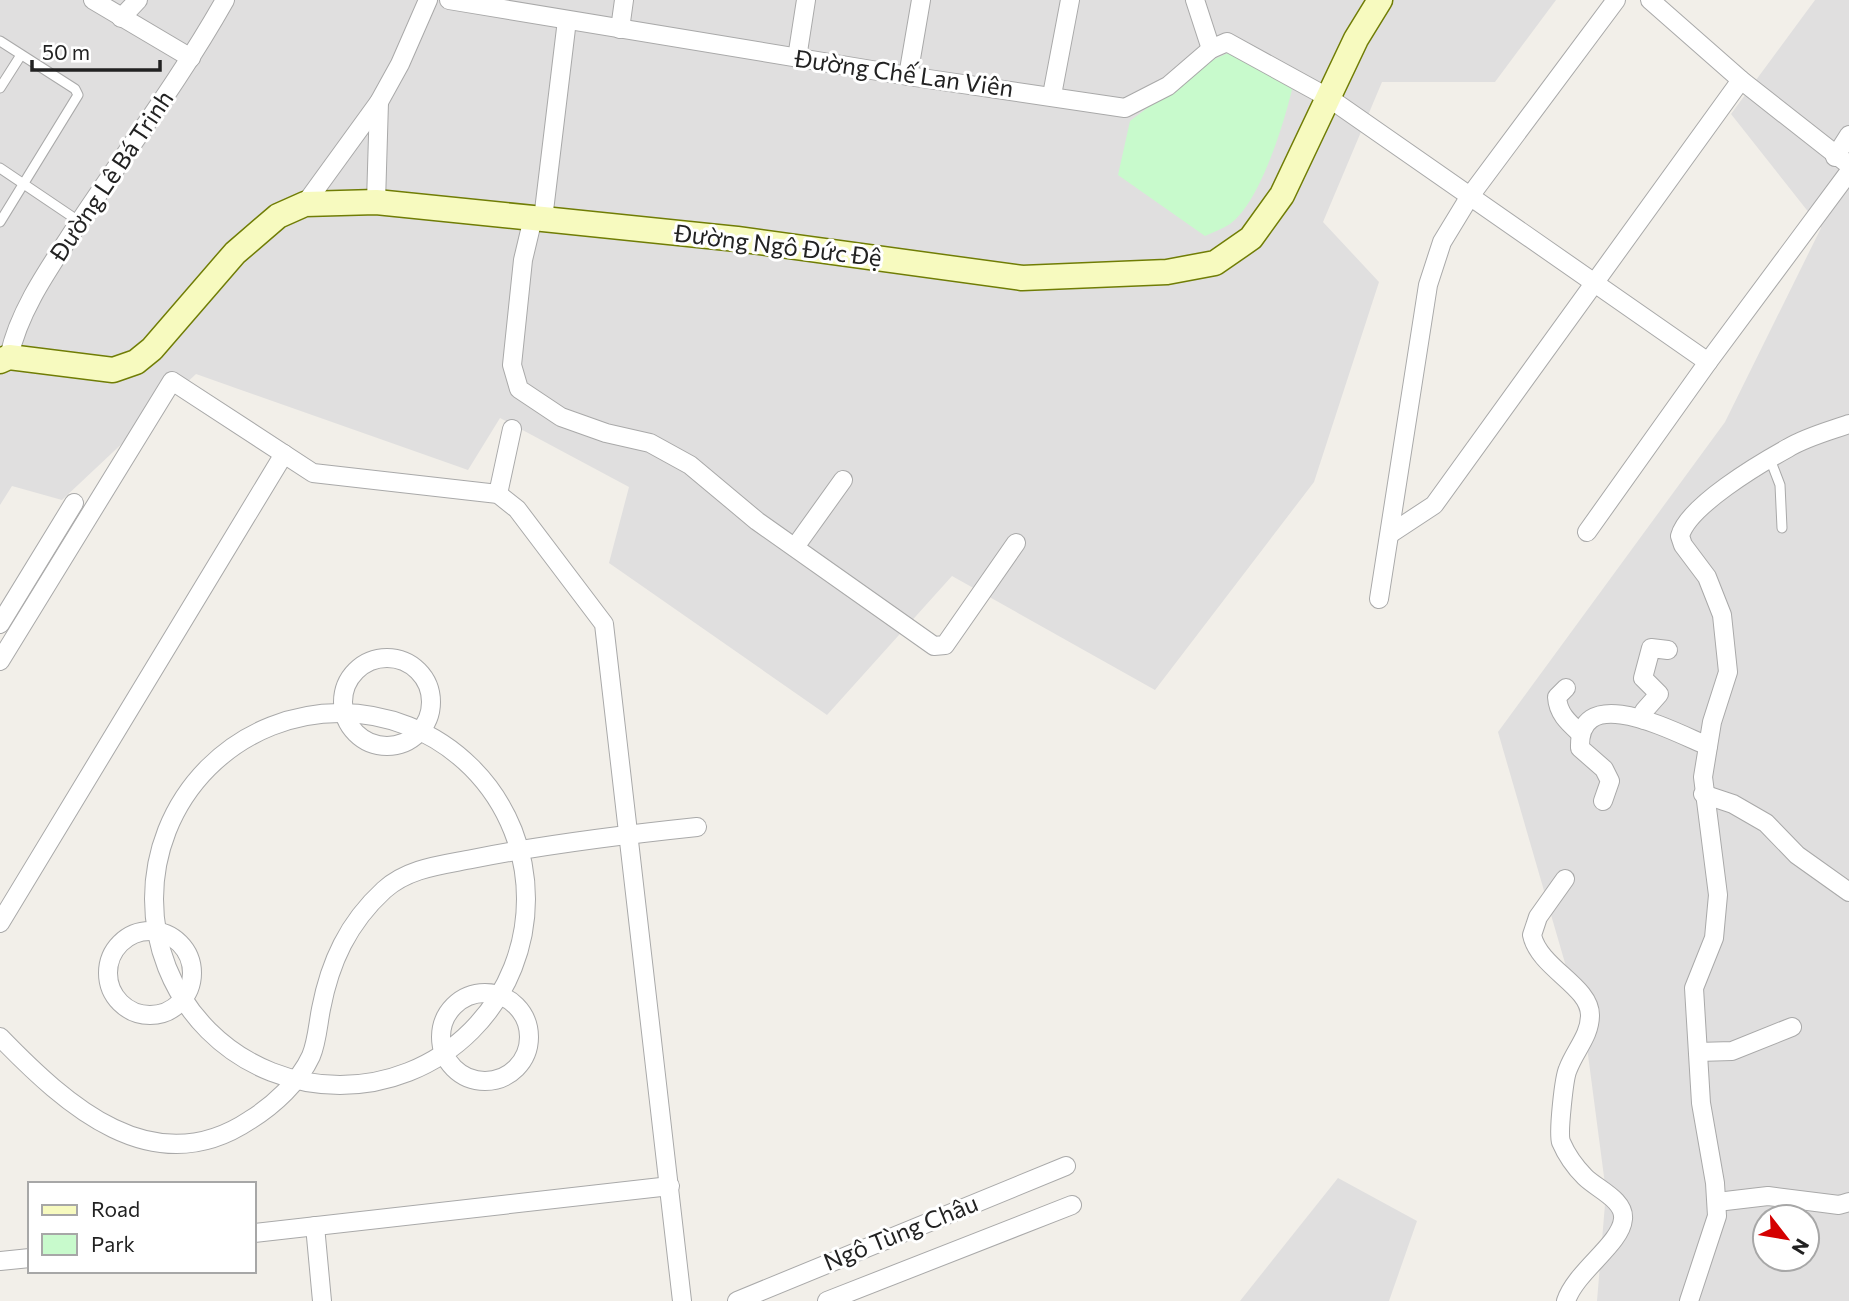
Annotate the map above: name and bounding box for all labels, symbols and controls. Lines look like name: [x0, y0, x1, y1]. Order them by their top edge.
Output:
scale bar: [32, 28, 159, 72]
text: 50 m: [42, 39, 90, 64]
street label: Đường Chế Lan Viên: [792, 43, 1015, 102]
street label: Đường Lê Bá Trinh: [42, 84, 179, 267]
street label: Đường Ngô Đức Đệ: [672, 217, 884, 272]
legend: [28, 1182, 256, 1273]
street label: Ngô Tùng Châu: [819, 1187, 982, 1276]
text: Road: [91, 1196, 140, 1221]
north arrow: [1751, 1203, 1821, 1273]
text: Park: [91, 1231, 135, 1256]
text: N: [1787, 1235, 1815, 1259]

